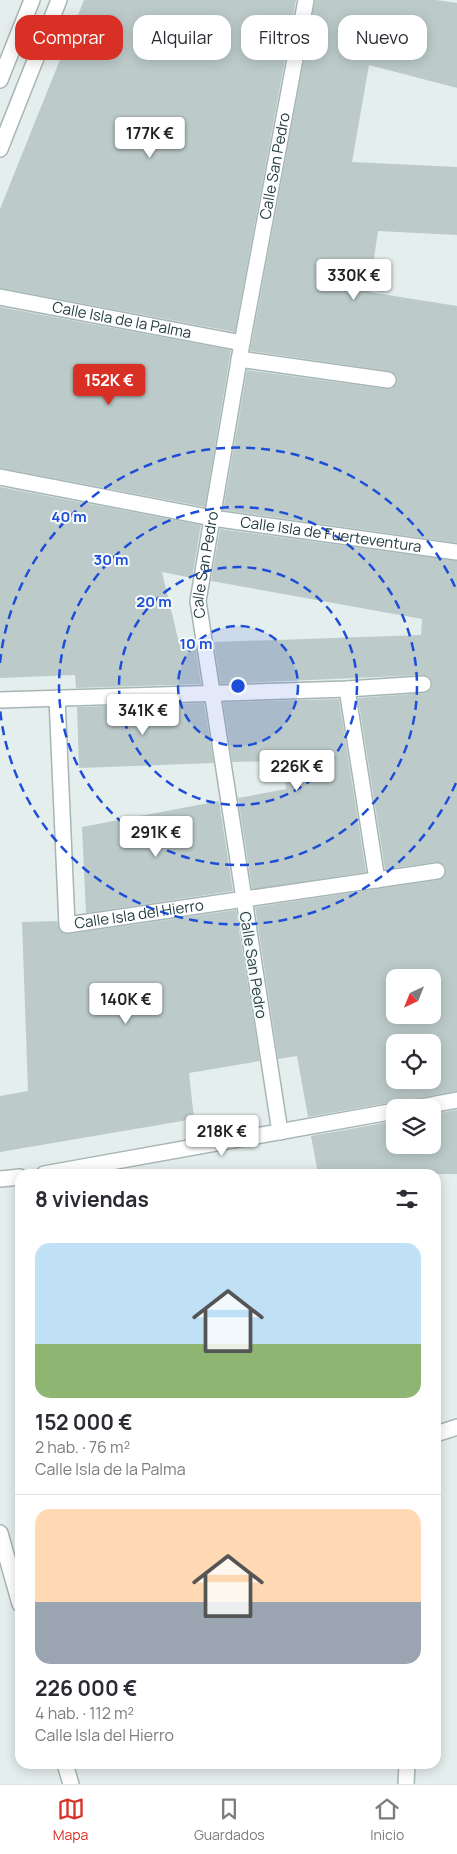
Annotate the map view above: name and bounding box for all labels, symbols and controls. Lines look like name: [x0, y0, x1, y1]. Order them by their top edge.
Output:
chip: Comprar: [15, 15, 123, 60]
chip: Alquilar: [133, 15, 231, 60]
chip: Filtros: [241, 15, 328, 60]
chip: Nuevo: [338, 15, 427, 60]
street label: Calle San Pedro: [254, 111, 295, 221]
pin: 177K €: [109, 116, 191, 159]
text: 177K €: [126, 122, 174, 144]
pin: 330K €: [313, 258, 395, 301]
text: 330K €: [327, 264, 381, 286]
street label: Calle Isla de la Palma: [51, 296, 193, 343]
pin: 152K €: [68, 364, 150, 406]
text: 152K €: [84, 369, 134, 391]
text: 40 m: [51, 506, 87, 527]
street label: Calle San Pedro: [187, 509, 223, 620]
street label: Calle Isla de Fuerteventura: [239, 511, 423, 557]
text: 30 m: [93, 549, 129, 570]
text: 20 m: [136, 591, 172, 612]
text: 10 m: [180, 633, 212, 654]
centre of rings: [229, 677, 247, 695]
pin: 341K €: [102, 694, 184, 736]
text: 341K €: [118, 699, 168, 721]
pin: 226K €: [256, 750, 338, 792]
text: 226K €: [270, 755, 324, 777]
pin: 291K €: [115, 816, 197, 858]
text: 291K €: [131, 821, 181, 843]
street label: Calle Isla del Hierro: [73, 894, 205, 934]
street label: Calle San Pedro: [235, 910, 272, 1020]
north arrow: [386, 969, 441, 1024]
map controls: [386, 969, 441, 1154]
pin: 140K €: [85, 982, 167, 1025]
text: 140K €: [100, 988, 152, 1010]
button: locate: [386, 1034, 441, 1089]
button: layers: [386, 1099, 441, 1154]
pin: 218K €: [181, 1114, 263, 1157]
text: 218K €: [197, 1120, 247, 1142]
text: 8 viviendas: [35, 1185, 149, 1213]
icon: filters: [393, 1185, 421, 1213]
icon: home: [183, 1276, 273, 1366]
text: 152 000 €: [35, 1408, 133, 1436]
text: 2 hab. · 76 m²: [35, 1436, 130, 1458]
text: Calle Isla de la Palma: [35, 1458, 186, 1480]
icon: home: [183, 1541, 273, 1631]
text: 226 000 €: [35, 1674, 137, 1702]
text: 4 hab. · 112 m²: [35, 1702, 134, 1724]
text: Calle Isla del Hierro: [35, 1724, 174, 1746]
tab: Mapa: [53, 1795, 88, 1844]
tab: Guardados: [194, 1795, 265, 1844]
tab: Inicio: [370, 1795, 404, 1844]

